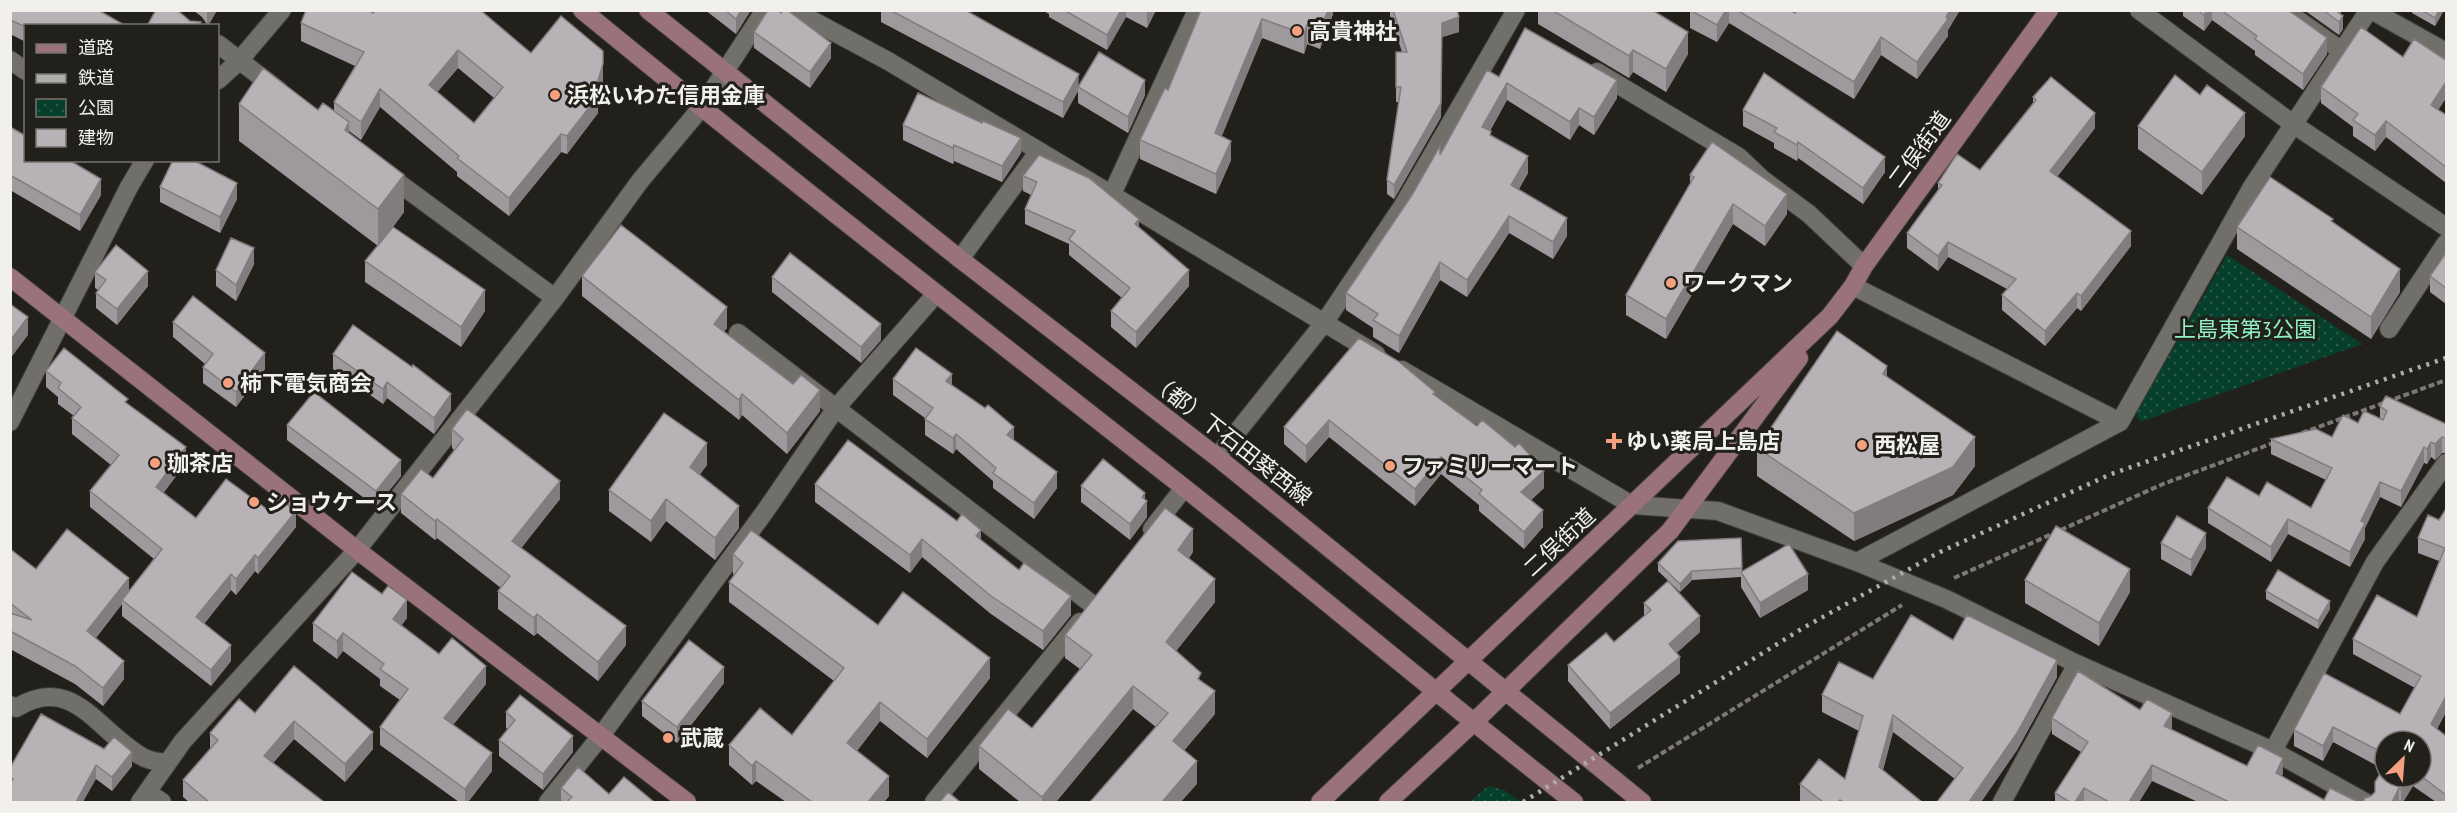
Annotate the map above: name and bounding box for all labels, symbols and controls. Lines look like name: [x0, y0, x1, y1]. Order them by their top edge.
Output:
place label: 高貴神社: [1309, 17, 1397, 45]
legend: [24, 24, 219, 162]
marker: 高貴神社: [1290, 24, 1304, 38]
text: 道路: [78, 36, 114, 59]
text: 鉄道: [78, 66, 114, 89]
place label: 浜松いわた信用金庫: [567, 81, 765, 109]
marker: 浜松いわた信用金庫: [548, 88, 562, 102]
text: 公園: [78, 96, 114, 119]
street label: 二俣街道: [1882, 105, 1956, 193]
text: 建物: [78, 126, 114, 149]
place label: ワークマン: [1683, 269, 1793, 297]
marker: ワークマン: [1664, 276, 1678, 290]
park label: 上島東第3公園: [2174, 315, 2316, 343]
street label: （都）下石田葵西線: [1144, 367, 1318, 511]
place label: 柿下電気商会: [240, 369, 372, 397]
marker: 柿下電気商会: [221, 376, 235, 390]
place label: ゆい薬局上島店: [1626, 427, 1780, 455]
place label: 西松屋: [1874, 431, 1940, 459]
marker: ゆい薬局上島店: [1607, 434, 1621, 448]
marker: 西松屋: [1855, 438, 1869, 452]
place label: 珈茶店: [167, 449, 233, 477]
place label: ファミリーマート: [1402, 452, 1578, 480]
marker: 珈茶店: [148, 456, 162, 470]
marker: ファミリーマート: [1383, 459, 1397, 473]
place label: ショウケース: [266, 488, 397, 516]
marker: ショウケース: [247, 495, 261, 509]
street label: 二俣街道: [1517, 502, 1601, 582]
place label: 武蔵: [680, 724, 724, 752]
north arrow: [2373, 729, 2433, 789]
marker: 武蔵: [661, 731, 675, 745]
text: N: [2401, 735, 2417, 756]

